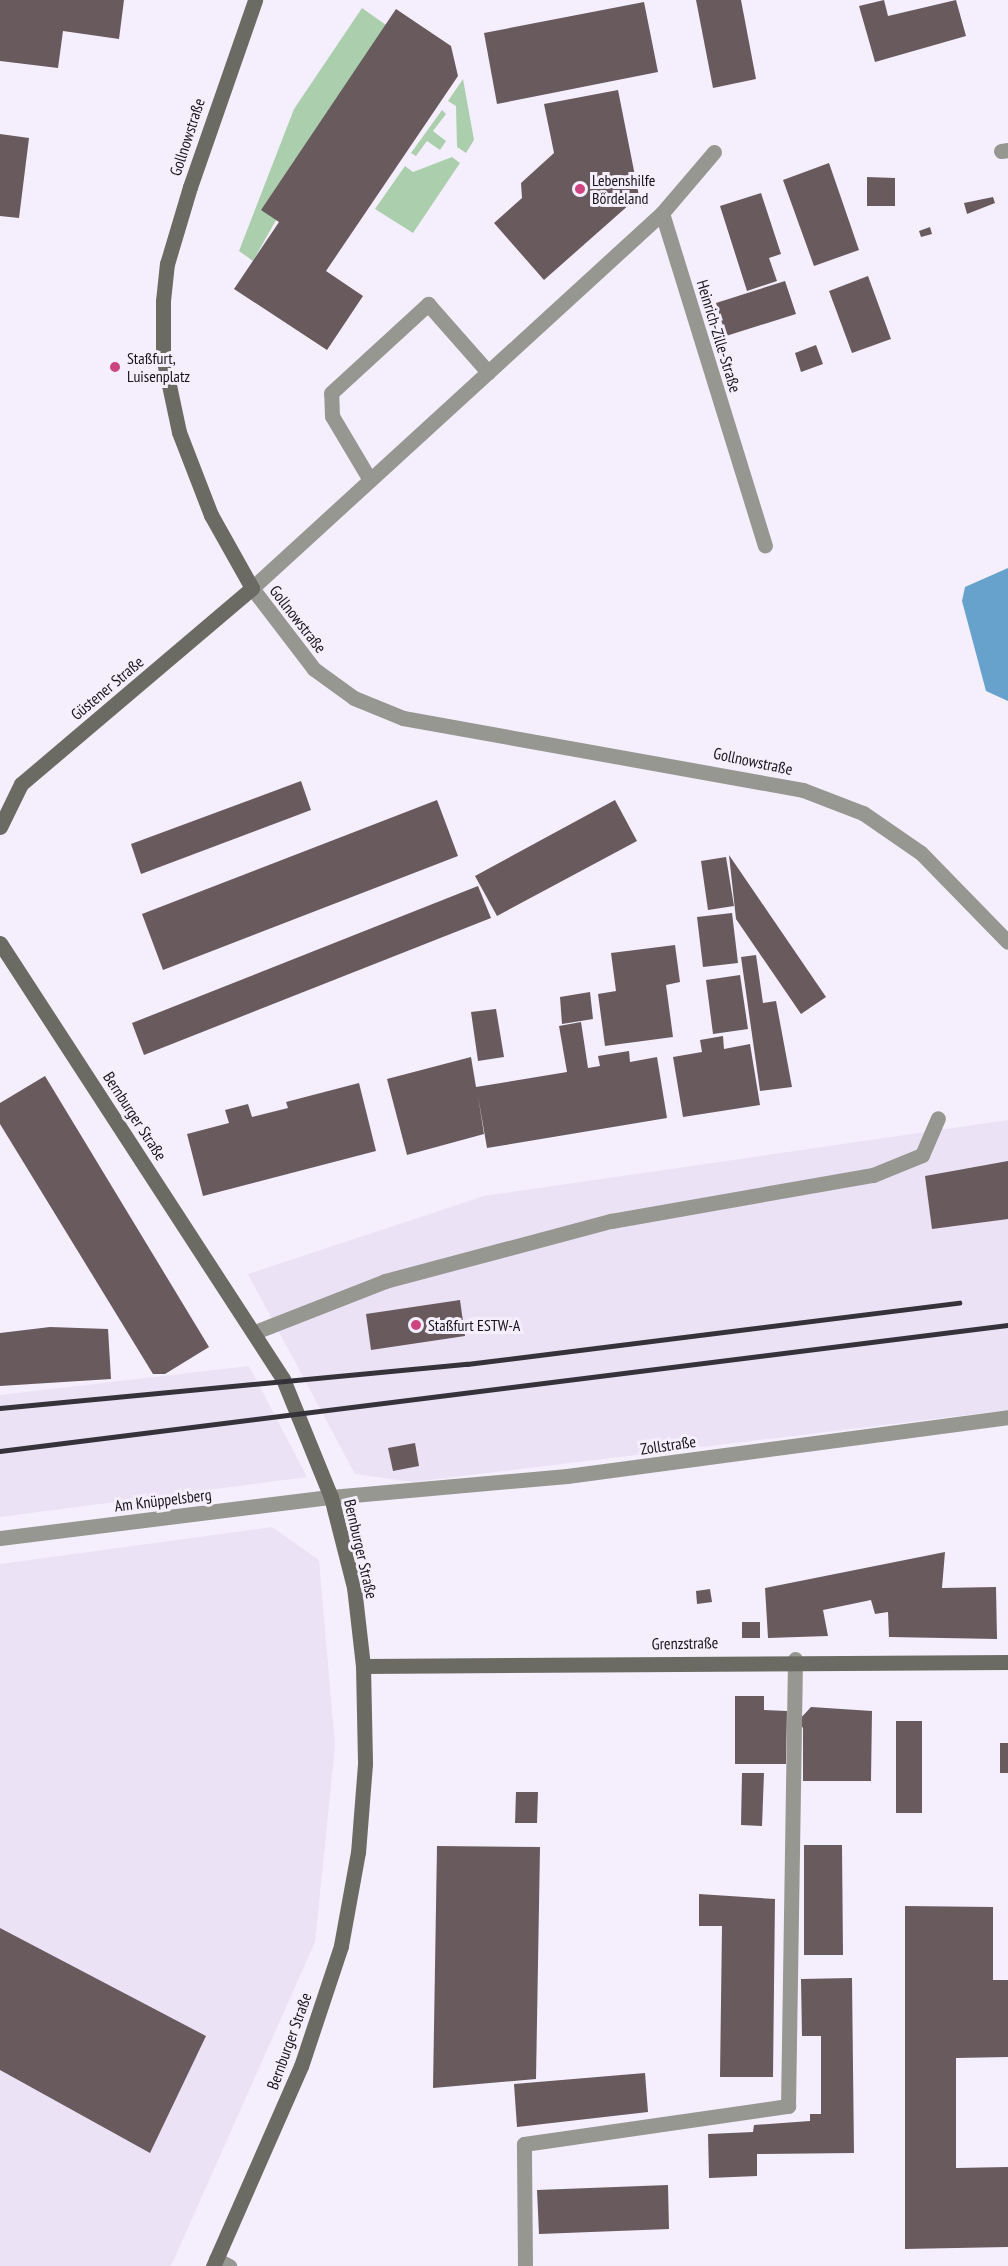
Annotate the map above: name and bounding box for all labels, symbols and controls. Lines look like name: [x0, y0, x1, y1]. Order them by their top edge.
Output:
street label: Gollnowstraße: [165, 96, 209, 178]
place label: Lebenshilfe Bördeland: [592, 170, 655, 208]
marker: Lebenshilfe Bördeland: [573, 182, 587, 196]
street label: Heinrich-Zille-Straße: [693, 277, 745, 395]
place label: Staßfurt, Luisenplatz: [127, 348, 190, 386]
marker: Staßfurt, Luisenplatz: [108, 360, 122, 374]
street label: Gollnowstraße: [266, 581, 330, 657]
street label: Güstener Straße: [67, 652, 147, 724]
street label: Gollnowstraße: [712, 743, 794, 779]
street label: Bernburger Straße: [99, 1068, 171, 1164]
place label: Staßfurt ESTW-A: [428, 1315, 520, 1335]
marker: Staßfurt ESTW-A: [409, 1318, 423, 1332]
street label: Zollstraße: [639, 1432, 697, 1458]
street label: Am Knüppelsberg: [113, 1485, 213, 1515]
street label: Bernburger Straße: [340, 1497, 382, 1601]
street label: Grenzstraße: [652, 1633, 718, 1653]
street label: Bernburger Straße: [263, 1990, 315, 2092]

